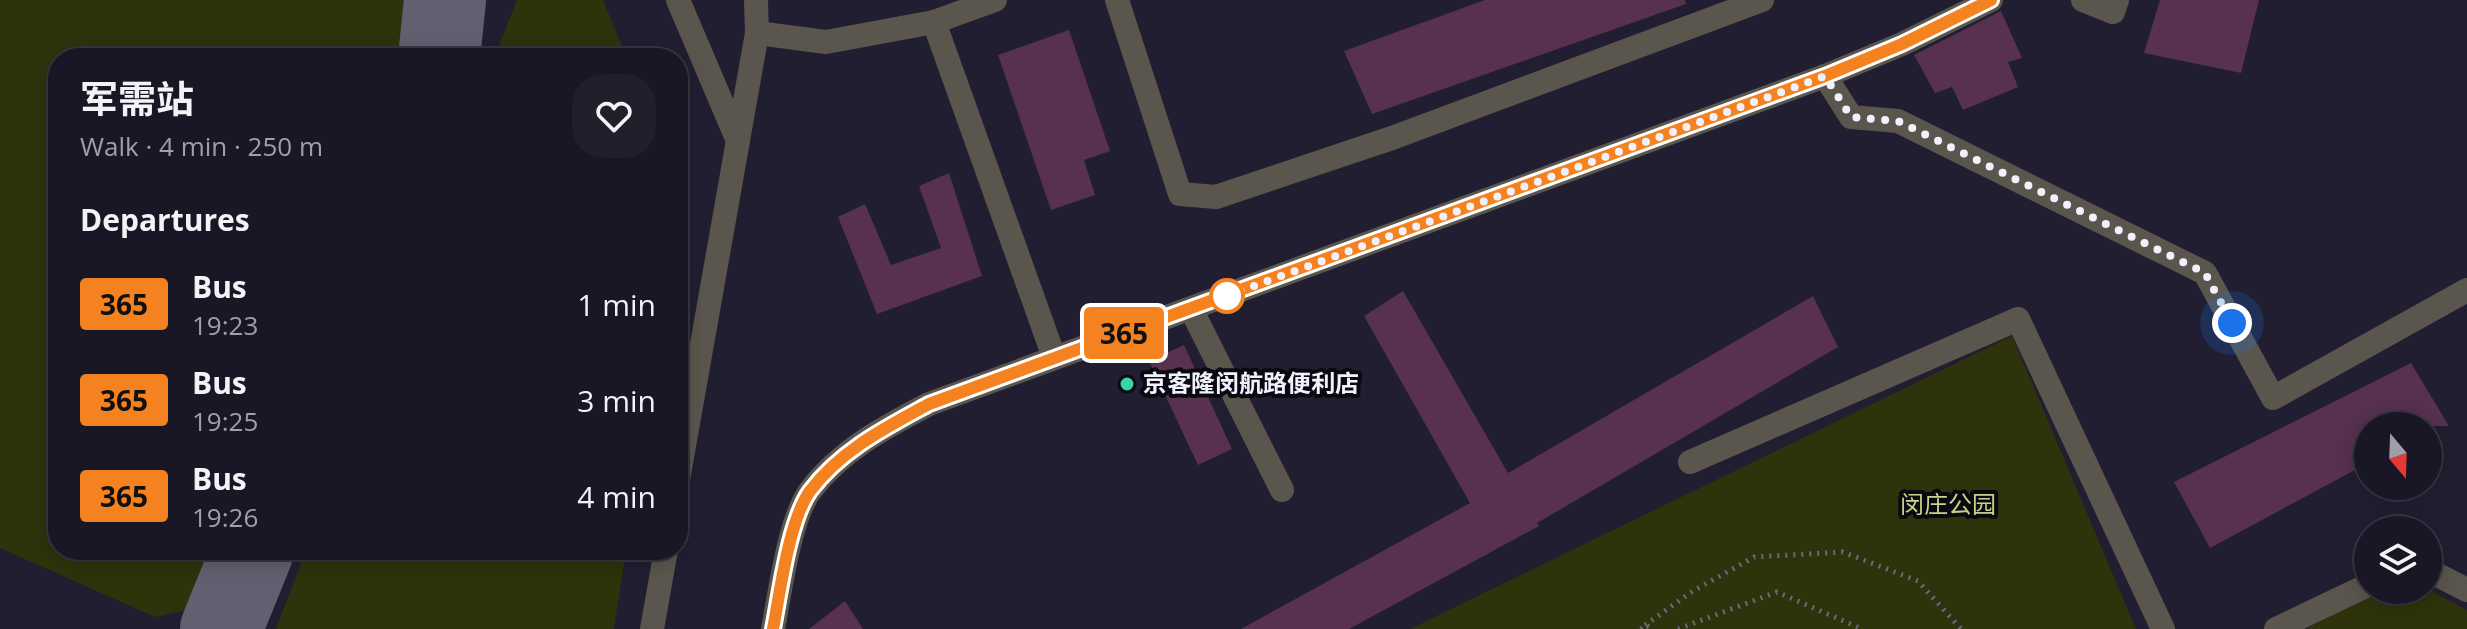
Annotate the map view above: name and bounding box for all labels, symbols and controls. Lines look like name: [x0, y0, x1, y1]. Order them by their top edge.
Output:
text: 军需站: [80, 72, 194, 124]
button: heart: [572, 74, 656, 158]
text: Walk · 4 min · 250 m: [80, 128, 323, 164]
text: Departures: [80, 199, 250, 240]
text: Bus: [192, 266, 247, 307]
unlabelled marker: [1210, 279, 1244, 313]
text: 1 min: [577, 284, 656, 325]
text: 365: [100, 285, 148, 323]
your location: [2212, 303, 2252, 343]
text: 19:23: [192, 307, 258, 343]
line badge: 365: [1078, 307, 1170, 359]
text: 365: [1100, 314, 1148, 352]
text: Bus: [192, 362, 247, 403]
place label: 京客隆闵航路便利店: [1143, 366, 1359, 399]
marker: 京客隆闵航路便利店: [1118, 375, 1136, 393]
text: 3 min: [577, 380, 656, 421]
text: 365: [100, 381, 148, 419]
text: 19:25: [192, 403, 258, 439]
north arrow: [2354, 412, 2442, 500]
map controls: [2354, 412, 2442, 604]
text: Bus: [192, 458, 247, 499]
text: 4 min: [577, 476, 656, 517]
text: 365: [100, 477, 148, 515]
park label: 闵庄公园: [1900, 487, 1996, 520]
text: 19:26: [192, 499, 258, 535]
button: layers: [2354, 516, 2442, 604]

